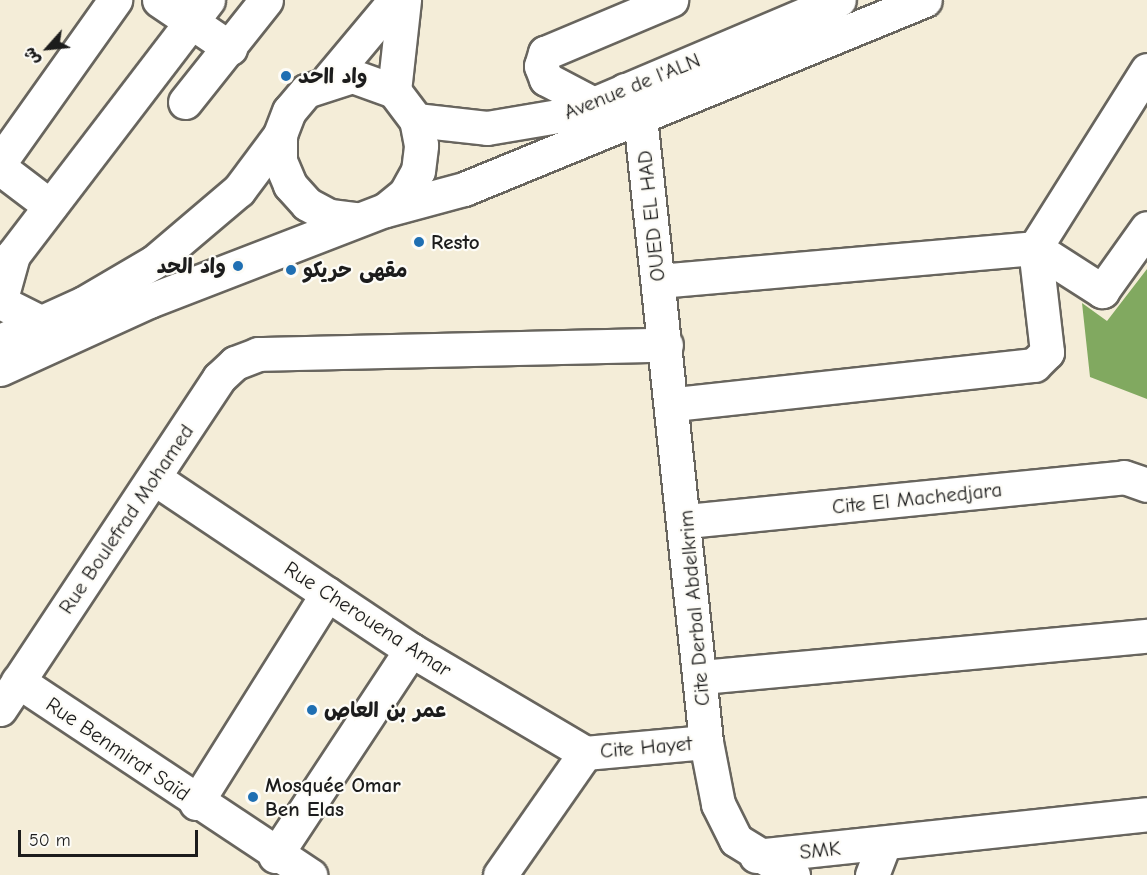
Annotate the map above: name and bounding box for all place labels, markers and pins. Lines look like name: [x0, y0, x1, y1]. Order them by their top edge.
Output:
place label: واد ااحد: [298, 63, 368, 89]
marker: واد ااحد: [279, 69, 293, 83]
place label: Resto: [431, 229, 480, 255]
marker: Resto: [412, 235, 426, 249]
place label: واد الحد: [157, 253, 226, 279]
place label: مقهى حريكو: [303, 257, 407, 283]
marker: واد الحد: [231, 259, 245, 273]
marker: مقهى حريكو: [284, 263, 298, 277]
place label: عمر بن العاص: [324, 697, 446, 723]
marker: عمر بن العاص: [305, 703, 319, 717]
place label: Mosquée Omar Ben Elas: [265, 772, 401, 822]
marker: Mosquée Omar Ben Elas: [246, 790, 260, 804]

